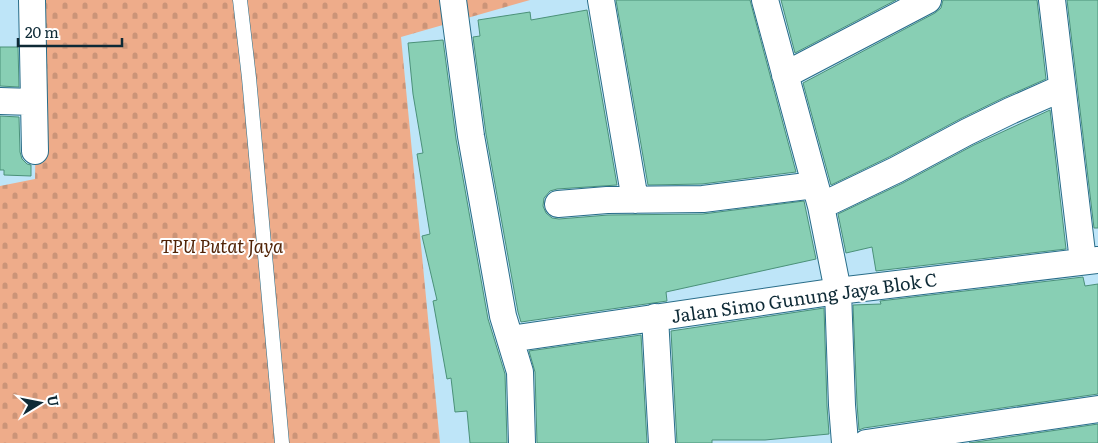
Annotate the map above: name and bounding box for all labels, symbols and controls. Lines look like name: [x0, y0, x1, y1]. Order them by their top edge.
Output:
scale bar: [18, 15, 121, 47]
text: 20 m: [25, 20, 59, 43]
park label: TPU Putat Jaya: [161, 232, 284, 259]
street label: Jalan Simo Gunung Jaya Blok C: [669, 265, 939, 329]
north arrow: [15, 378, 65, 428]
text: U: [43, 393, 65, 408]

